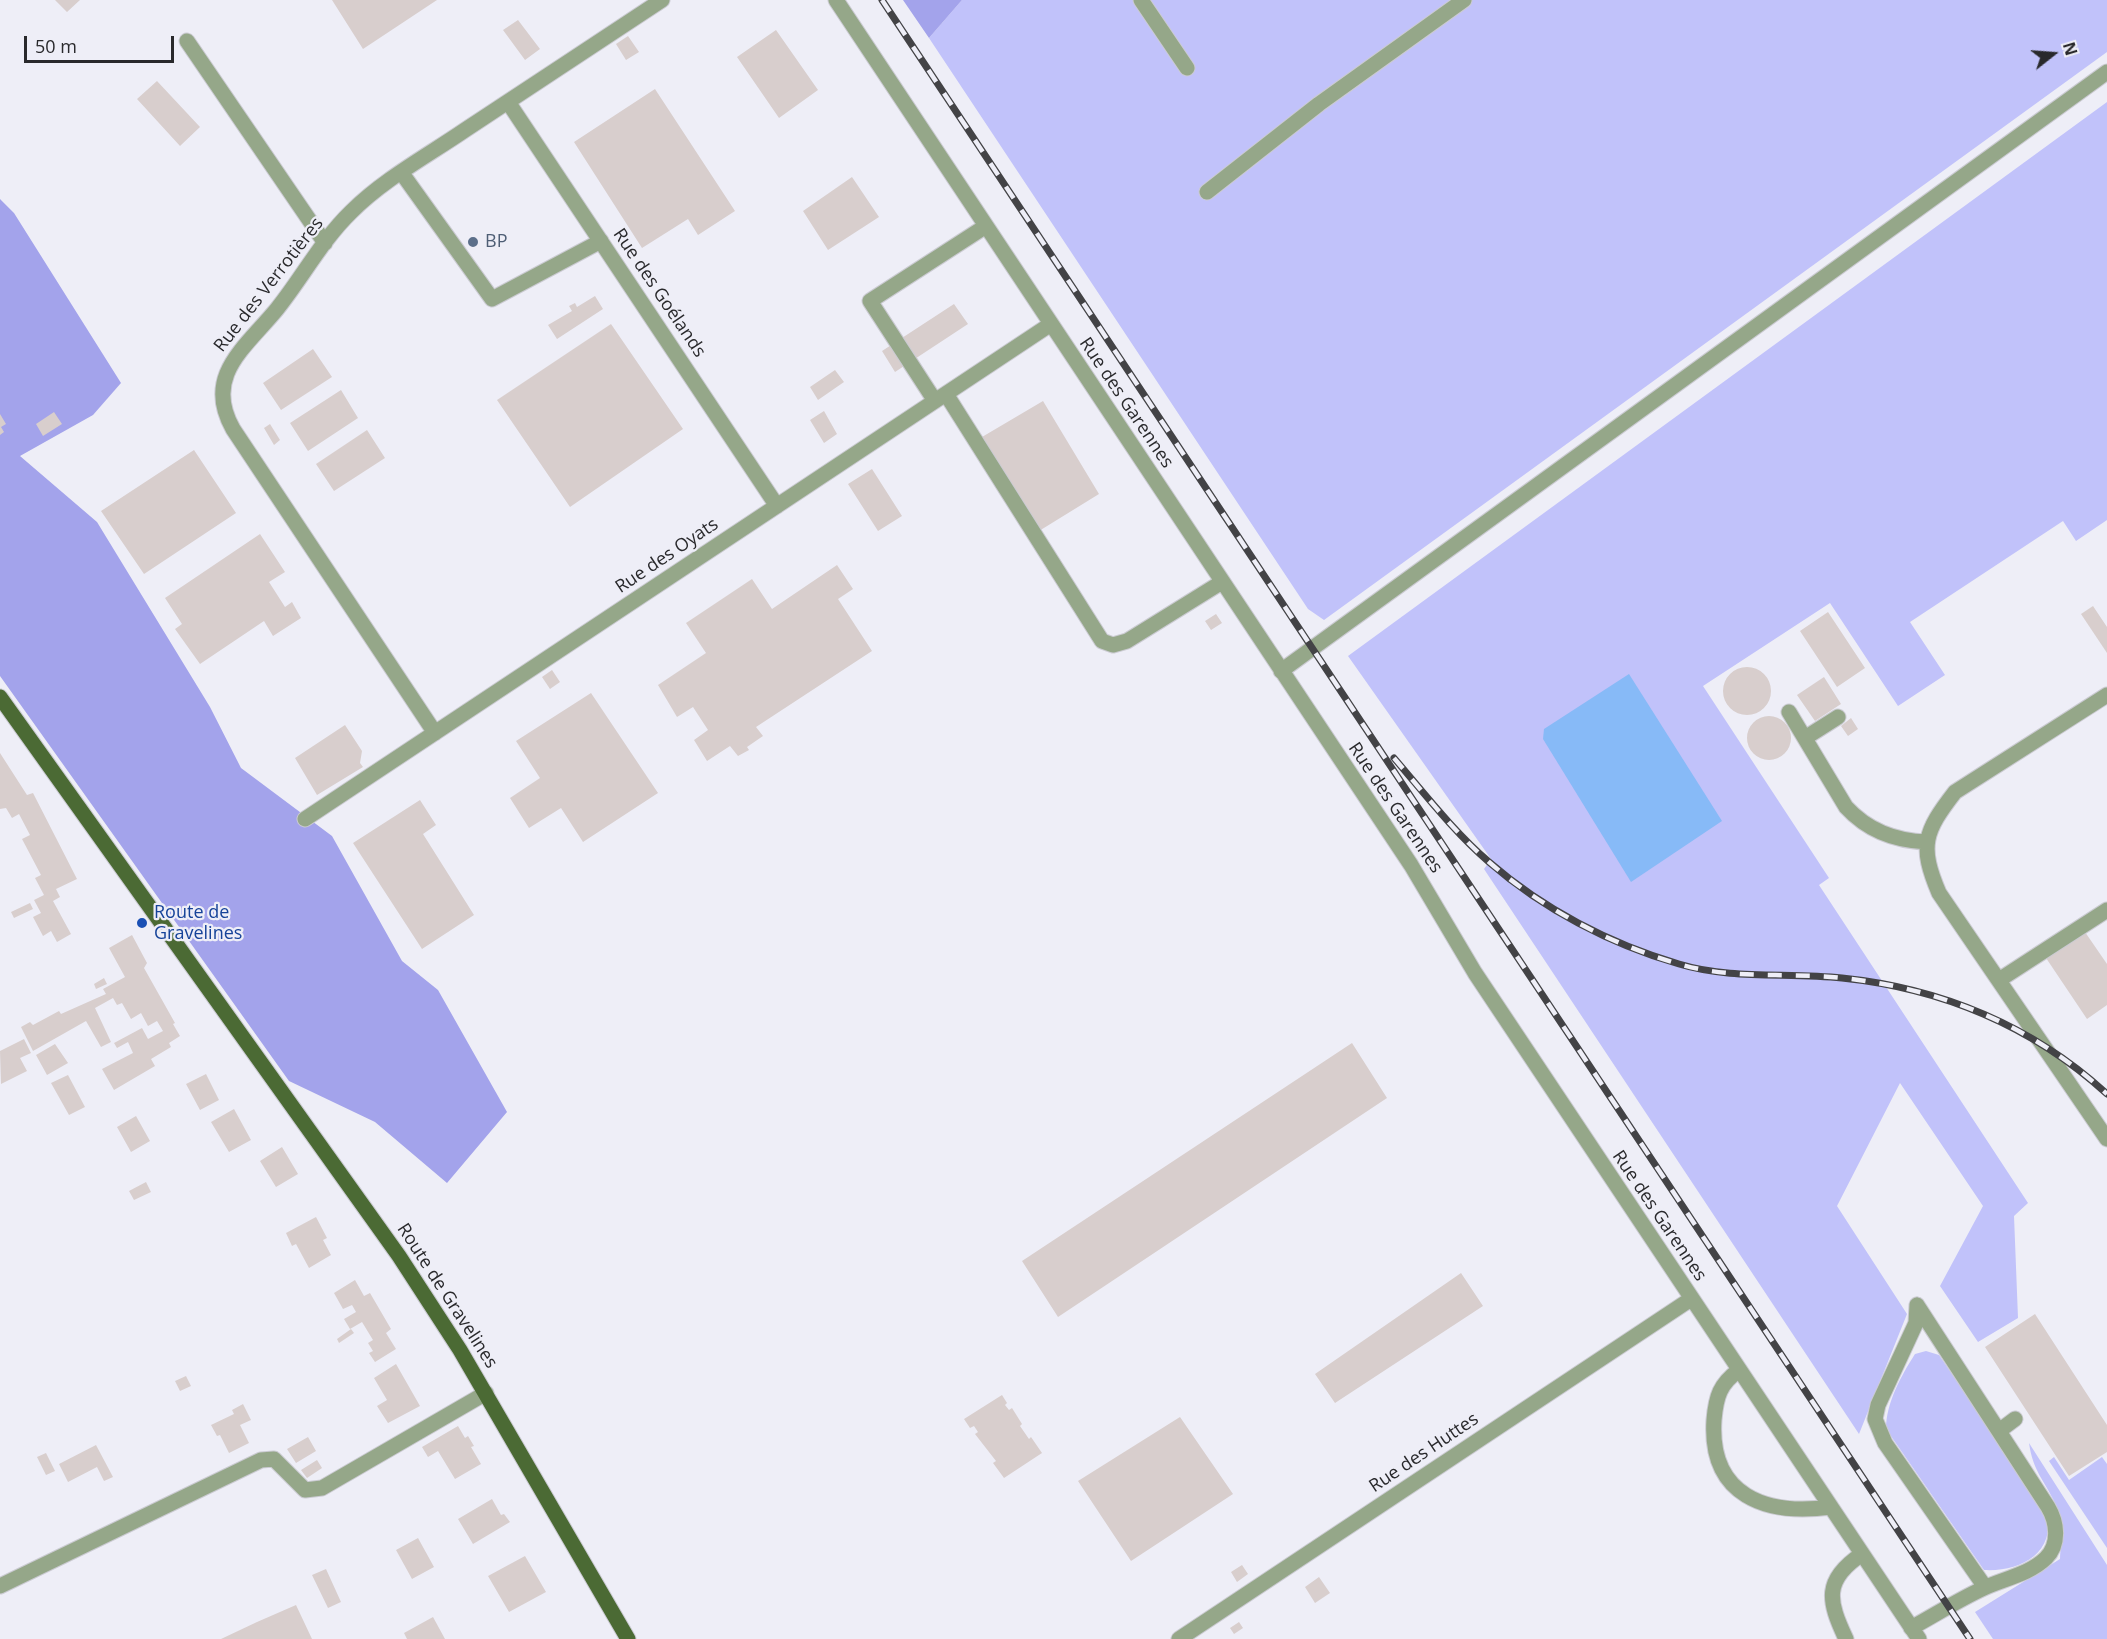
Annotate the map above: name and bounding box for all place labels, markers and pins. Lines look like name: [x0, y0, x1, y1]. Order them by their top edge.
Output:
place label: BP: [485, 231, 507, 253]
marker: BP: [466, 235, 480, 249]
place label: Route de Gravelines: [154, 902, 242, 944]
marker: Route de Gravelines: [135, 916, 149, 930]

